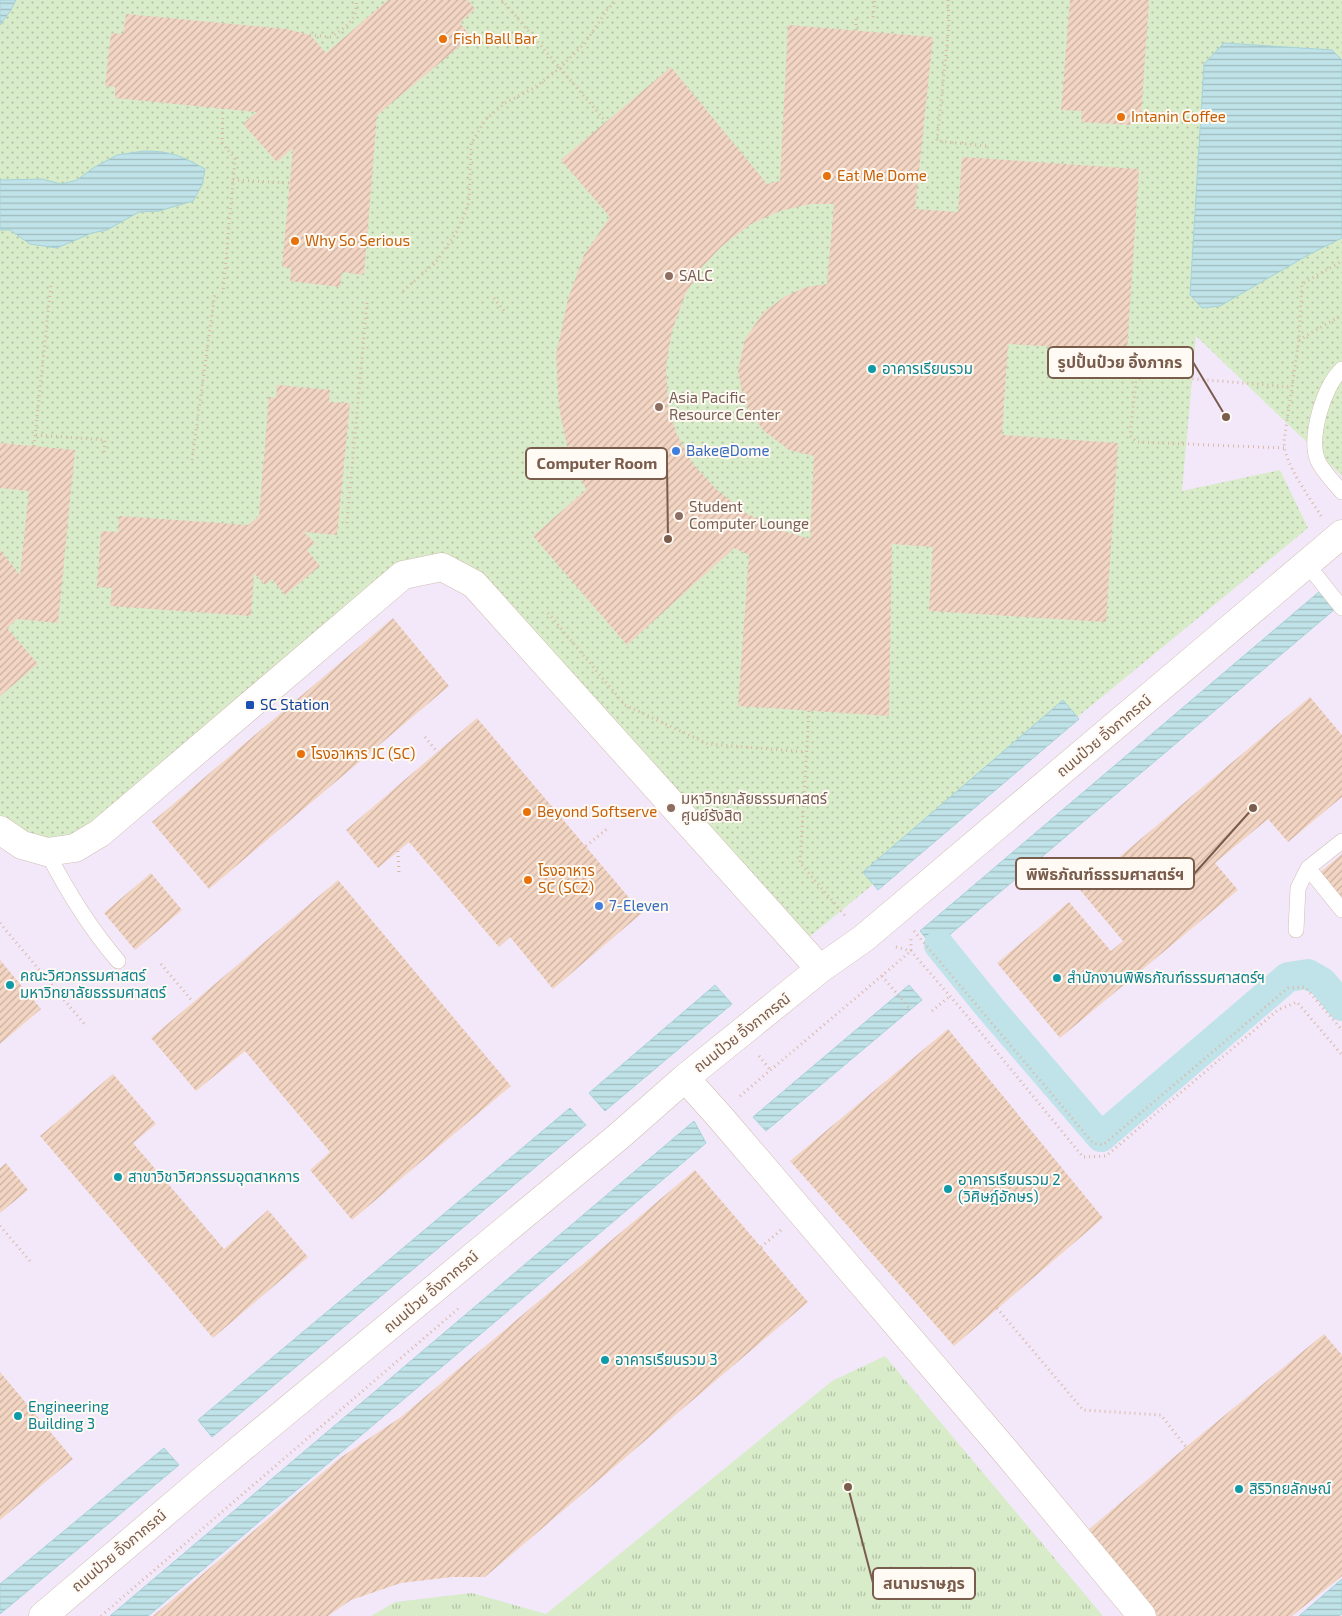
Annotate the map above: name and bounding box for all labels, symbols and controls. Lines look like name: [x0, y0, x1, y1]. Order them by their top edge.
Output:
place label: Fish Ball Bar: [453, 29, 537, 47]
marker: Fish Ball Bar: [437, 33, 449, 45]
place label: Intanin Coffee: [1131, 107, 1226, 125]
marker: Intanin Coffee: [1115, 111, 1127, 123]
place label: Eat Me Dome: [837, 166, 927, 184]
marker: Eat Me Dome: [821, 170, 833, 182]
place label: Why So Serious: [305, 231, 410, 249]
marker: Why So Serious: [289, 235, 301, 247]
place label: SALC: [679, 266, 713, 284]
marker: SALC: [663, 270, 675, 282]
callout: รูปปั้นป๋วย อิ้งภากร: [1048, 347, 1193, 378]
text: รูปปั้นป๋วย อิ้งภากร: [1058, 352, 1182, 373]
place label: อาคารเรียนรวม: [882, 359, 973, 377]
marker: อาคารเรียนรวม: [866, 363, 878, 375]
place label: Asia Pacific Resource Center: [669, 388, 780, 423]
marker: Asia Pacific Resource Center: [653, 401, 665, 413]
place label: Bake@Dome: [686, 441, 769, 459]
marker: Bake@Dome: [670, 445, 682, 457]
callout: Computer Room: [526, 448, 667, 479]
text: Computer Room: [537, 453, 657, 472]
place label: Student Computer Lounge: [689, 497, 809, 532]
marker: Student Computer Lounge: [673, 510, 685, 522]
street label: ถนนป๋วย อิ้งภากรณ์: [1052, 690, 1154, 780]
place label: SC Station: [260, 695, 329, 713]
marker: SC Station: [244, 699, 256, 711]
place label: โรงอาหาร JC (SC): [311, 744, 415, 762]
marker: โรงอาหาร JC (SC): [295, 748, 307, 760]
place label: มหาวิทยาลัยธรรมศาสตร์ ศูนย์รังสิต: [681, 789, 828, 825]
place label: Beyond Softserve: [537, 802, 657, 820]
marker: มหาวิทยาลัยธรรมศาสตร์ ศูนย์รังสิต: [665, 802, 677, 814]
marker: Beyond Softserve: [521, 806, 533, 818]
callout: พิพิธภัณฑ์ธรรมศาสตร์ฯ: [1016, 858, 1194, 889]
place label: โรงอาหาร SC (SC2): [538, 861, 595, 896]
text: พิพิธภัณฑ์ธรรมศาสตร์ฯ: [1026, 864, 1184, 883]
marker: โรงอาหาร SC (SC2): [522, 874, 534, 886]
place label: 7-Eleven: [609, 896, 669, 914]
marker: 7-Eleven: [593, 900, 605, 912]
place label: คณะวิศวกรรมศาสตร์ มหาวิทยาลัยธรรมศาสตร์: [20, 966, 167, 1001]
place label: สำนักงานพิพิธภัณฑ์ธรรมศาสตร์ฯ: [1067, 968, 1265, 986]
marker: สำนักงานพิพิธภัณฑ์ธรรมศาสตร์ฯ: [1051, 972, 1063, 984]
marker: คณะวิศวกรรมศาสตร์ มหาวิทยาลัยธรรมศาสตร์: [4, 979, 16, 991]
street label: ถนนป๋วย อิ้งภากรณ์: [689, 989, 793, 1076]
place label: สาขาวิชาวิศวกรรมอุตสาหการ: [128, 1167, 300, 1186]
place label: อาคารเรียนรวม 2 (วิศิษฎ์อักษร): [958, 1170, 1061, 1205]
marker: สาขาวิชาวิศวกรรมอุตสาหการ: [112, 1171, 124, 1183]
marker: อาคารเรียนรวม 2 (วิศิษฎ์อักษร): [942, 1183, 954, 1195]
street label: ถนนป๋วย อิ้งภากรณ์: [379, 1246, 481, 1336]
place label: อาคารเรียนรวม 3: [615, 1350, 718, 1368]
marker: อาคารเรียนรวม 3: [599, 1354, 611, 1366]
place label: Engineering Building 3: [28, 1397, 109, 1432]
marker: Engineering Building 3: [12, 1410, 24, 1422]
place label: สิริวิทยลักษณ์: [1249, 1479, 1331, 1497]
marker: สิริวิทยลักษณ์: [1233, 1483, 1245, 1495]
street label: ถนนป๋วย อิ้งภากรณ์: [67, 1505, 169, 1595]
callout: สนามราษฎร: [873, 1568, 975, 1599]
text: สนามราษฎร: [883, 1573, 965, 1592]

